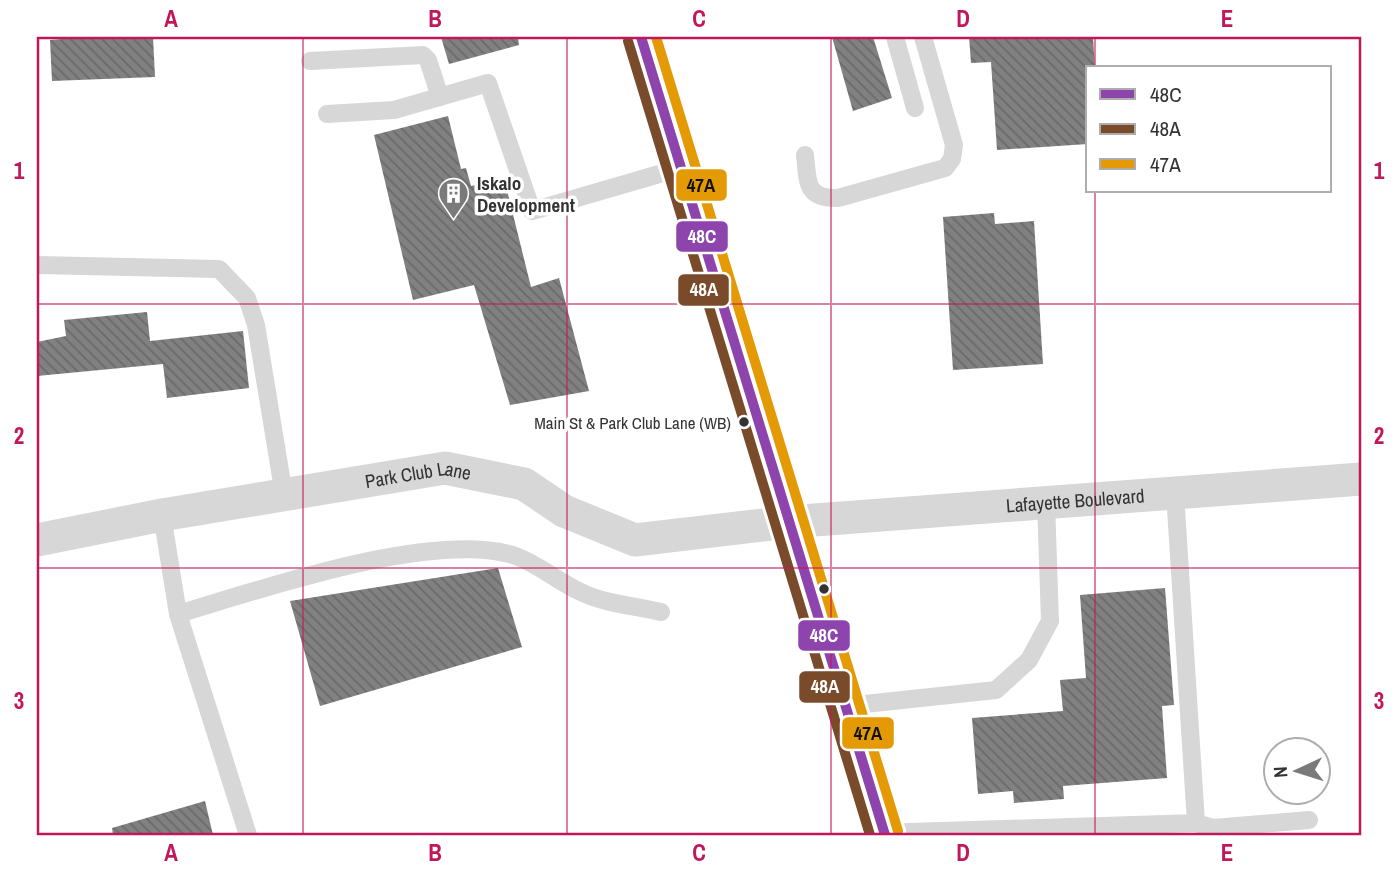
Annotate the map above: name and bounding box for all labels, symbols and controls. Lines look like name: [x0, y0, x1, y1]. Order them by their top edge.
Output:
text: A: [164, 3, 178, 34]
text: B: [428, 3, 442, 34]
text: C: [692, 3, 706, 34]
text: D: [956, 3, 970, 34]
text: E: [1221, 3, 1233, 34]
legend: [1086, 66, 1332, 192]
text: 48C: [1150, 80, 1182, 109]
text: 48A: [1150, 114, 1181, 143]
text: 47A: [1150, 150, 1181, 179]
text: 1: [14, 155, 25, 186]
text: 1: [1374, 155, 1385, 186]
line badge: 47A: [675, 168, 728, 202]
place label: Iskalo Development: [477, 170, 575, 218]
text: 47A: [687, 172, 716, 198]
building icon: Iskalo Development: [437, 177, 471, 221]
line badge: 48C: [675, 220, 729, 253]
text: 48C: [688, 223, 716, 249]
line badge: 48A: [677, 273, 730, 307]
text: 48A: [690, 276, 719, 302]
place label: Main St & Park Club Lane (WB): [534, 411, 731, 434]
marker: Main St & Park Club Lane (WB): [737, 415, 751, 429]
text: 2: [14, 420, 24, 451]
text: 2: [1374, 420, 1384, 451]
street label: Park Club Lane: [363, 455, 473, 494]
street label: Lafayette Boulevard: [1005, 482, 1145, 519]
unlabelled marker: [817, 582, 831, 596]
line badge: 48C: [797, 619, 851, 652]
text: 48C: [810, 622, 838, 648]
line badge: 48A: [798, 670, 851, 704]
text: 48A: [811, 673, 840, 699]
text: 3: [14, 685, 24, 716]
text: 3: [1374, 685, 1384, 716]
line badge: 47A: [841, 716, 895, 750]
text: 47A: [854, 720, 883, 746]
north arrow: [1262, 736, 1332, 806]
text: N: [1267, 766, 1293, 779]
text: A: [164, 837, 178, 868]
text: B: [428, 837, 442, 868]
text: C: [692, 837, 706, 868]
text: D: [956, 837, 970, 868]
text: E: [1221, 837, 1233, 868]

